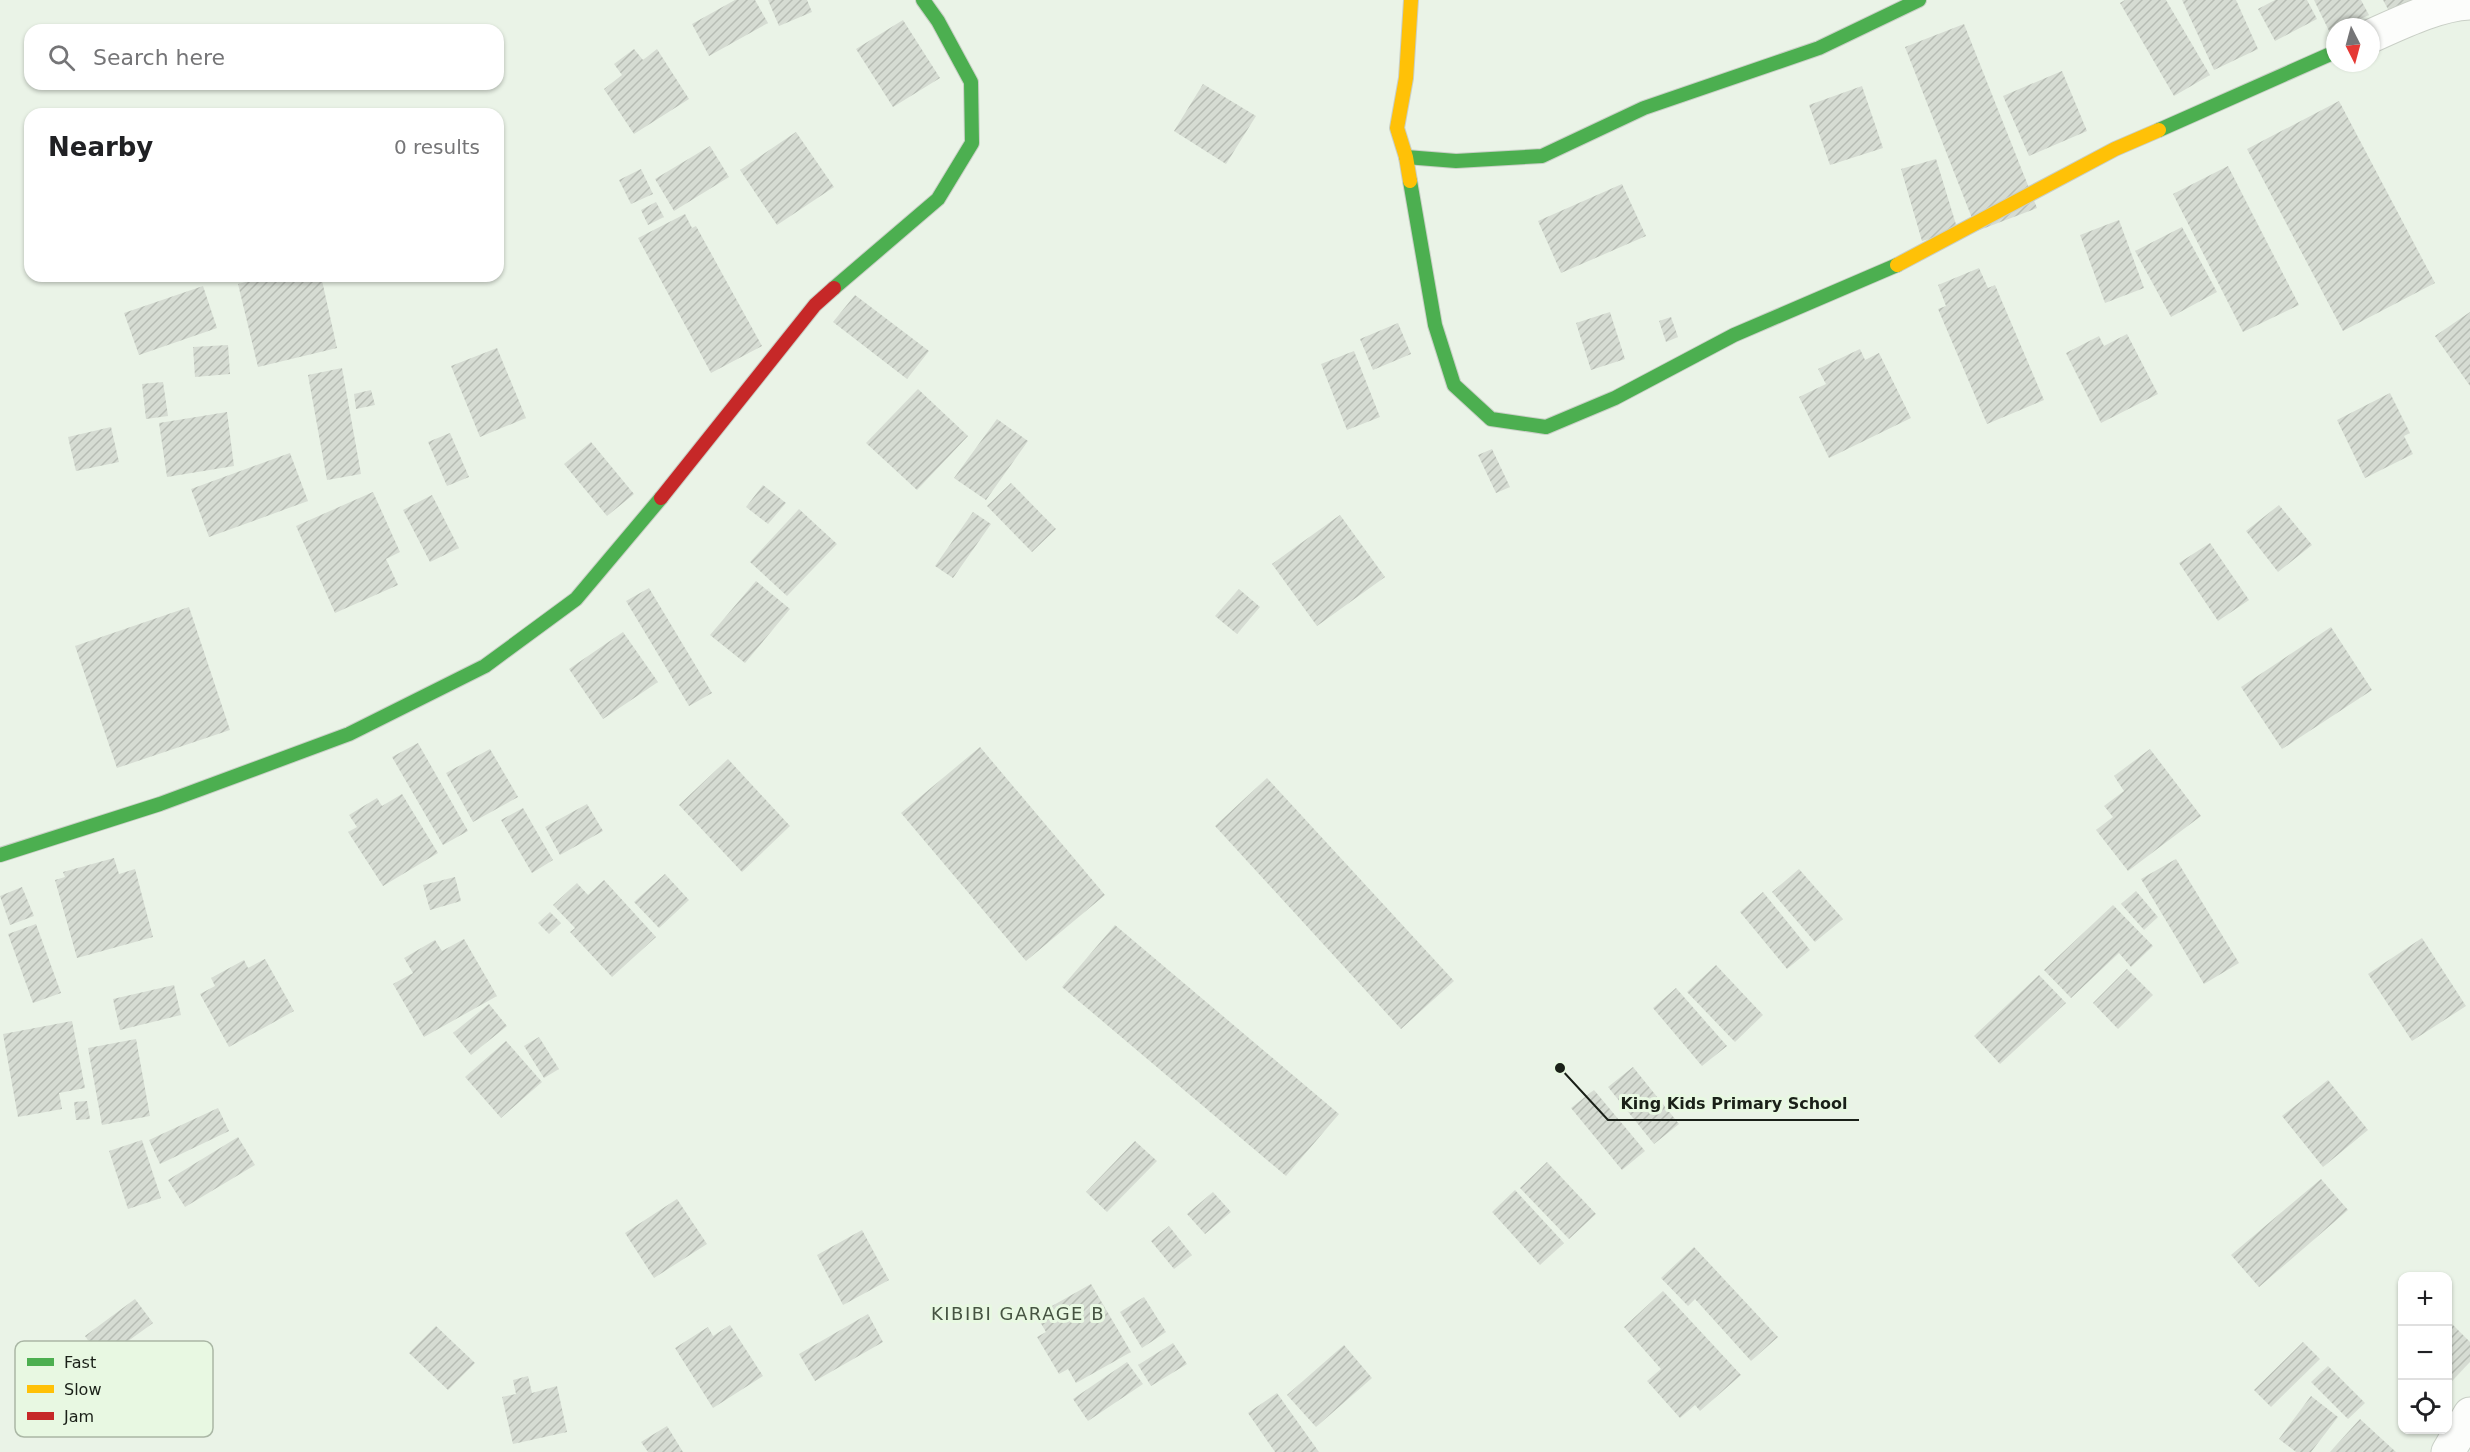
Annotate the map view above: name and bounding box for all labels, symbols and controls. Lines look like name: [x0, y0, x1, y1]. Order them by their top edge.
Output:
north arrow: [2326, 18, 2380, 72]
search box: [24, 24, 504, 90]
icon: search: [45, 41, 78, 74]
text: Search here: [93, 45, 225, 70]
text: Nearby: [48, 132, 153, 162]
text: 0 results: [394, 135, 480, 159]
callout: King Kids Primary School: [1608, 1086, 1859, 1120]
text: King Kids Primary School: [1620, 1094, 1848, 1113]
map controls: [2398, 1272, 2452, 1434]
button: +: [2398, 1272, 2452, 1326]
district label: KIBIBI GARAGE B: [931, 1303, 1105, 1324]
button: −: [2398, 1326, 2452, 1380]
legend: [15, 1341, 213, 1437]
text: Fast: [64, 1353, 96, 1372]
text: Slow: [64, 1380, 101, 1399]
button: locate: [2398, 1380, 2452, 1434]
text: Jam: [63, 1407, 94, 1426]

